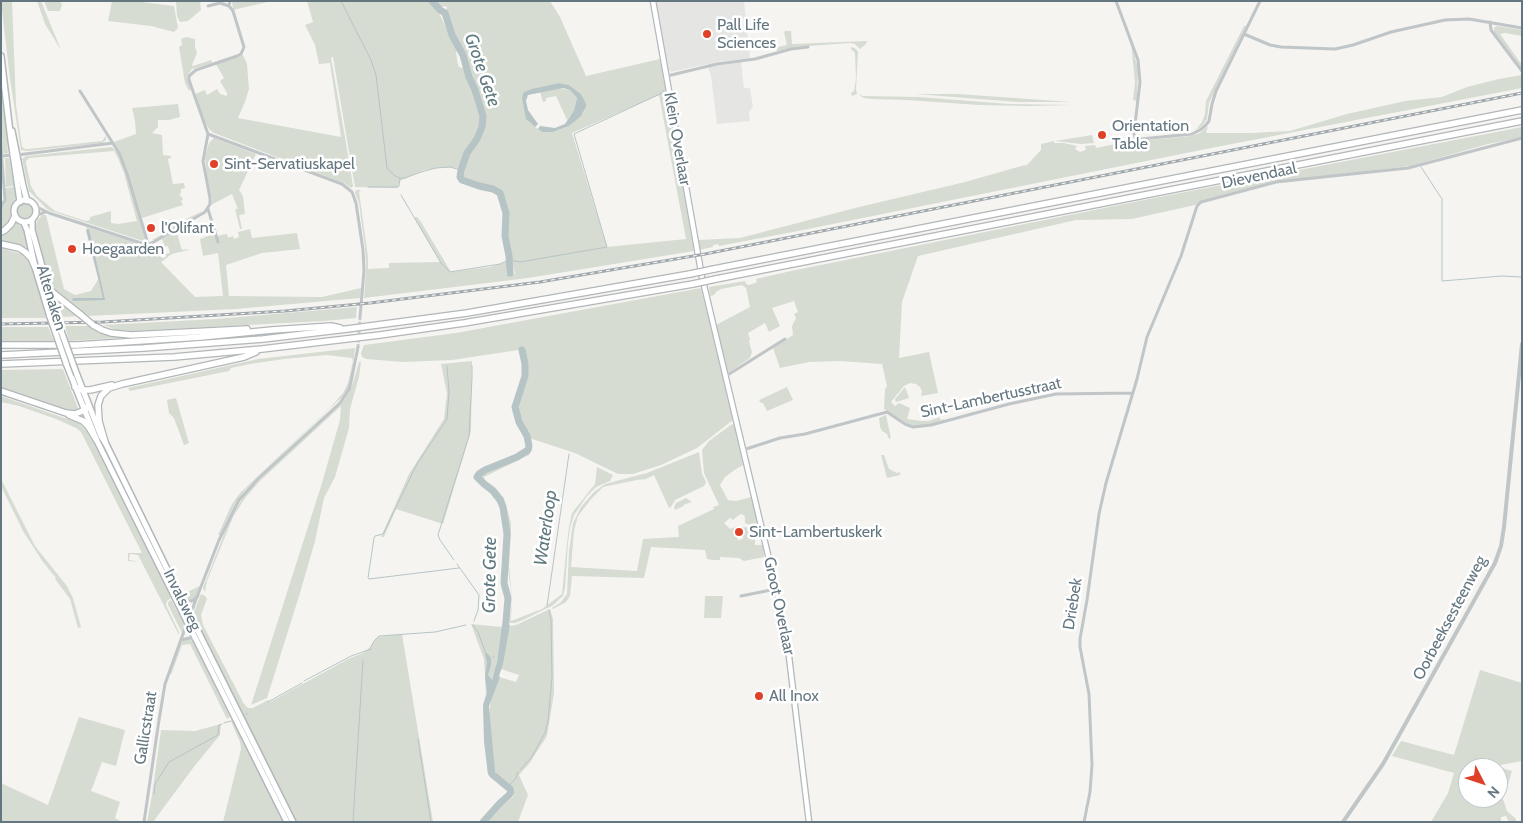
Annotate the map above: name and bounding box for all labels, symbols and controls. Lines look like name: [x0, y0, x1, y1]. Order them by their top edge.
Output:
place label: Pall Life Sciences: [717, 15, 776, 53]
marker: Pall Life Sciences: [701, 28, 713, 40]
water label: Grote Gete: [459, 31, 505, 109]
street label: Klein Overlaar: [659, 91, 695, 187]
place label: Orientation Table: [1112, 116, 1189, 154]
marker: Orientation Table: [1096, 129, 1108, 141]
place label: Sint-Servatiuskapel: [224, 154, 355, 174]
marker: Sint-Servatiuskapel: [208, 158, 220, 170]
street label: Dievendaal: [1220, 159, 1298, 193]
place label: l'Olifant: [161, 218, 214, 238]
marker: l'Olifant: [145, 222, 157, 234]
place label: Hoegaarden: [82, 239, 164, 259]
marker: Hoegaarden: [66, 243, 78, 255]
street label: Altenaken: [32, 263, 70, 333]
street label: Sint-Lambertusstraat: [919, 374, 1063, 422]
water label: Waterloop: [530, 489, 562, 567]
place label: Sint-Lambertuskerk: [749, 522, 882, 542]
marker: Sint-Lambertuskerk: [733, 526, 745, 538]
water label: Grote Gete: [479, 537, 501, 613]
street label: Oorbeeksesteenweg: [1409, 552, 1491, 684]
street label: Groot Overlaar: [759, 555, 799, 657]
street label: Invalsweg: [159, 566, 205, 634]
street label: Driebek: [1059, 577, 1087, 631]
place label: All Inox: [769, 686, 819, 706]
street label: Gallicstraat: [131, 690, 161, 766]
marker: All Inox: [753, 690, 765, 702]
north arrow: [1458, 758, 1508, 808]
text: N: [1484, 783, 1504, 802]

